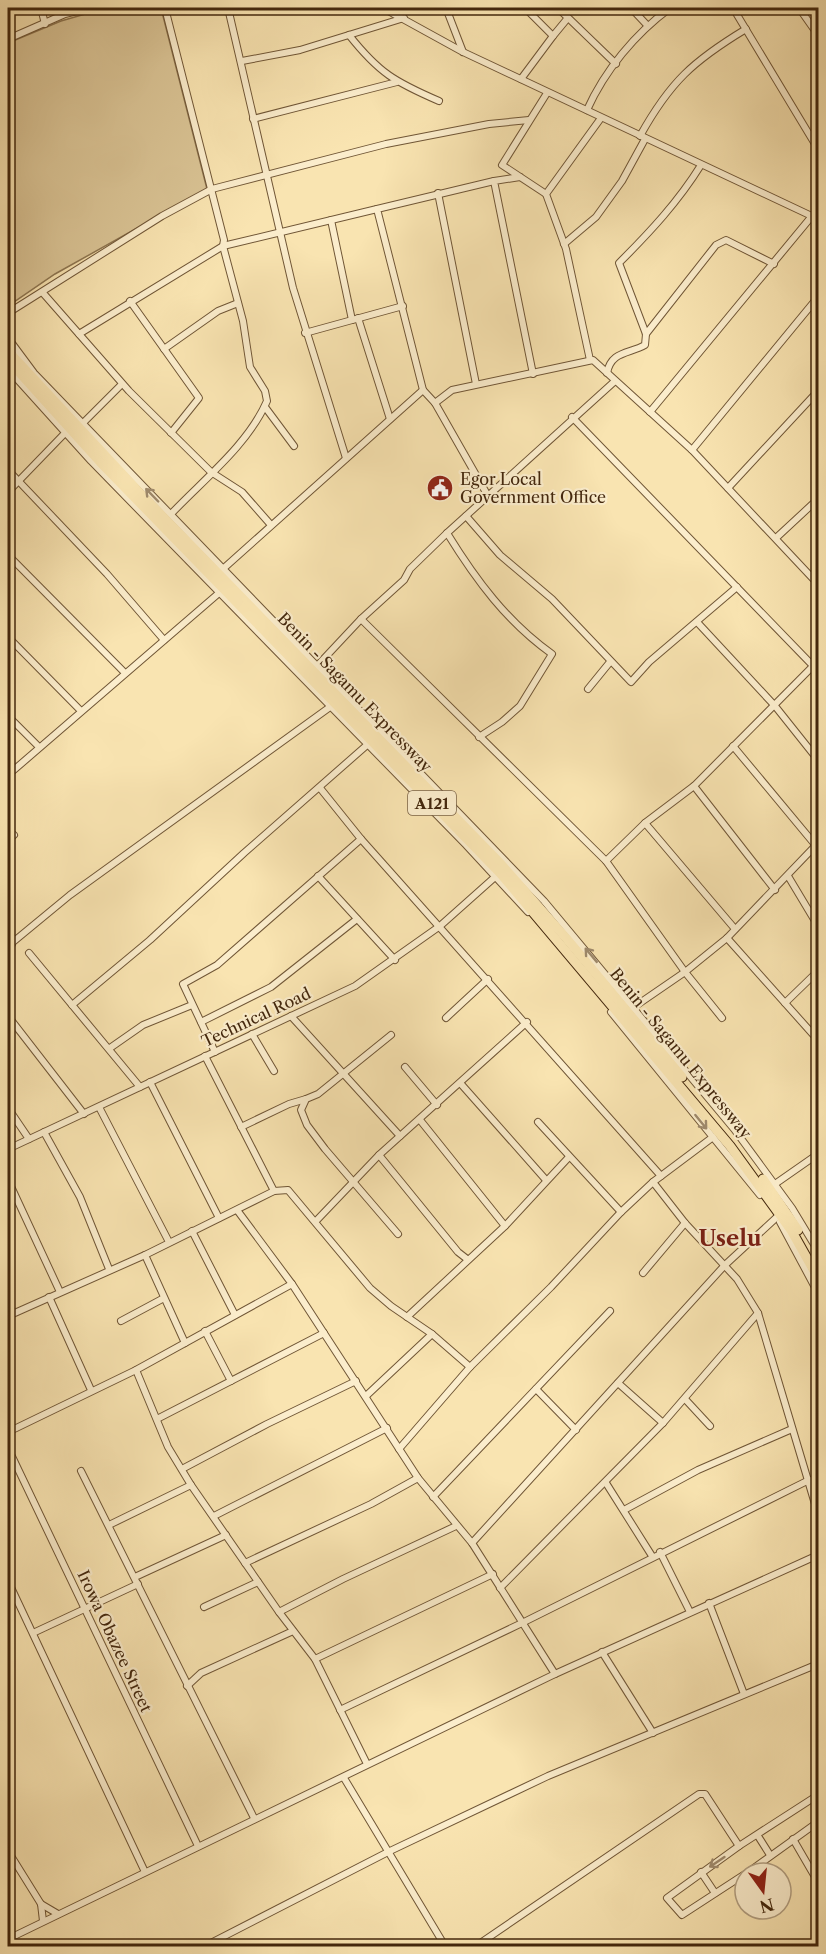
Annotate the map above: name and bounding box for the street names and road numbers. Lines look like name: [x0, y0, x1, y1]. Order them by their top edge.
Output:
street label: Benin - Sagamu Expressway: [273, 608, 437, 777]
road number: A121: [408, 791, 456, 815]
street label: Benin - Sagamu Expressway: [606, 964, 757, 1143]
street label: Technical Road: [198, 983, 314, 1051]
street label: Irowa Obazee Street: [73, 1567, 157, 1716]

